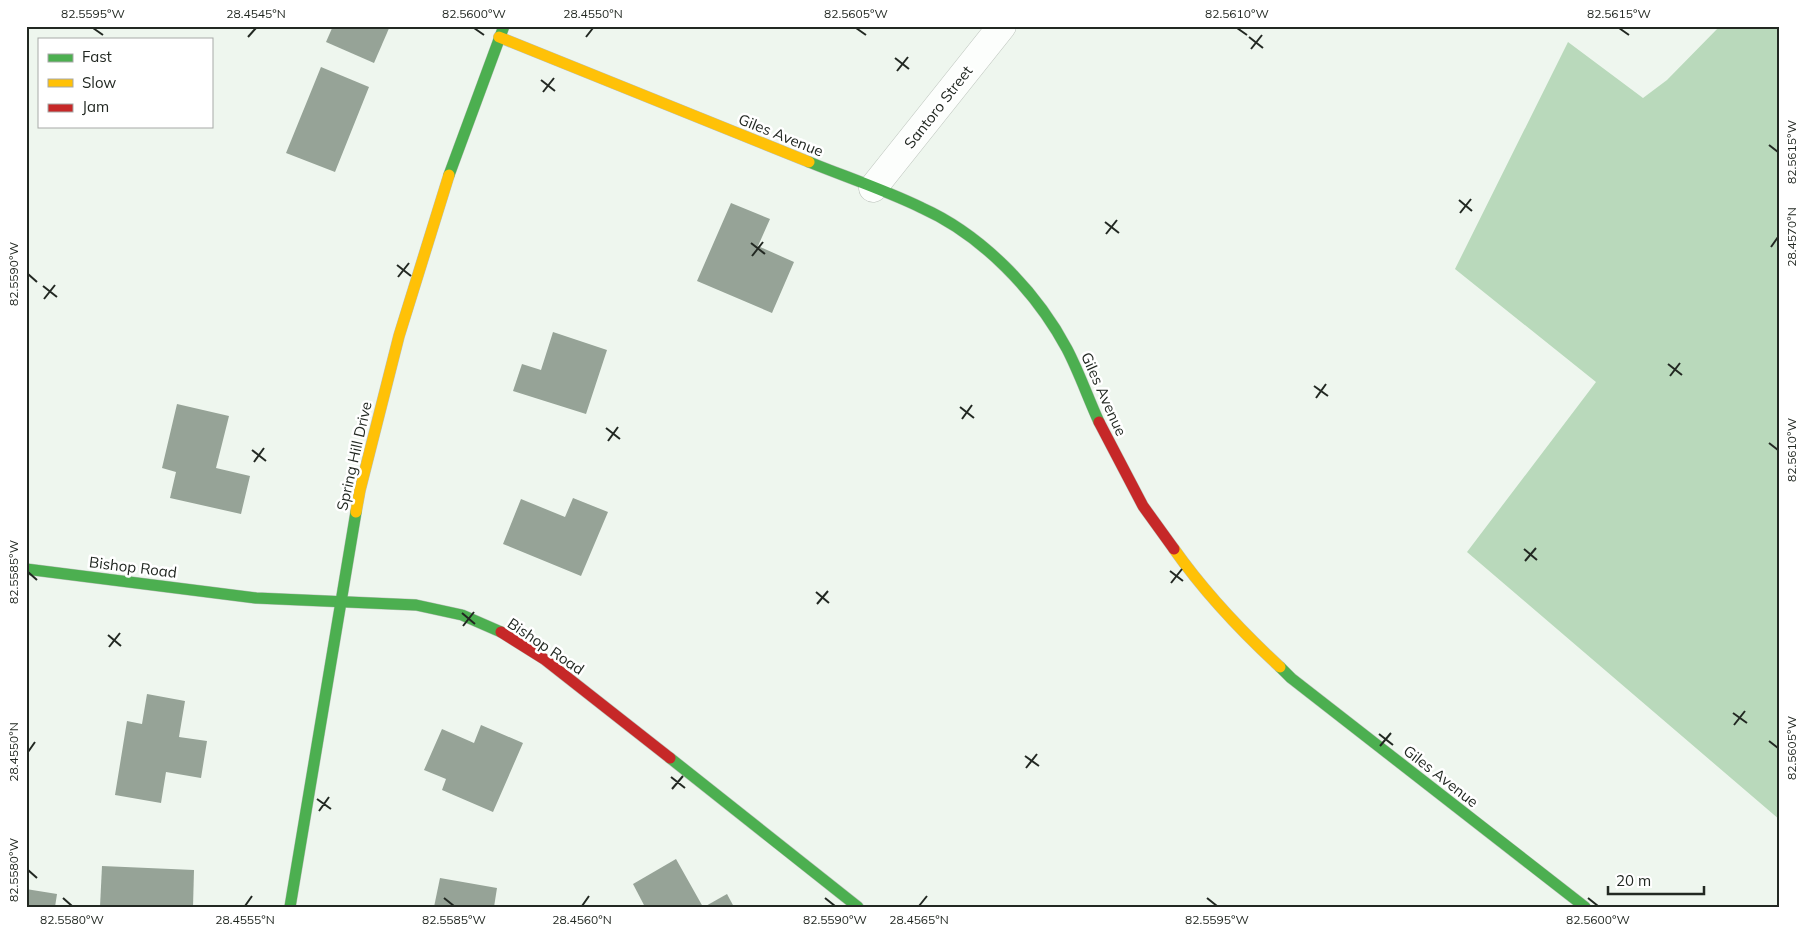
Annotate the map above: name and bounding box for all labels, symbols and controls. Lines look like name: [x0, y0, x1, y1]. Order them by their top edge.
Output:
text: 82.5595°W: [61, 6, 125, 21]
text: 28.4545°N: [226, 6, 286, 21]
text: 82.5600°W: [442, 6, 506, 21]
text: 28.4550°N: [563, 6, 623, 21]
text: 82.5605°W: [824, 6, 888, 21]
text: 82.5610°W: [1205, 6, 1269, 21]
text: 82.5615°W: [1587, 6, 1651, 21]
legend: [38, 38, 212, 128]
text: Fast: [82, 47, 112, 66]
street label: Santoro Street: [900, 62, 976, 152]
text: Slow: [82, 73, 116, 92]
text: Jam: [82, 97, 109, 116]
street label: Giles Avenue: [736, 109, 826, 161]
text: 82.5615°W: [1784, 120, 1799, 184]
text: 28.4570°N: [1784, 207, 1799, 267]
text: 82.5590°W: [6, 242, 21, 306]
street label: Giles Avenue: [1077, 349, 1131, 439]
street label: Spring Hill Drive: [332, 400, 376, 512]
text: 82.5610°W: [1784, 418, 1799, 482]
text: 82.5585°W: [6, 540, 21, 604]
street label: Bishop Road: [88, 552, 178, 582]
street label: Bishop Road: [504, 613, 588, 679]
text: 82.5605°W: [1784, 716, 1799, 780]
text: 28.4550°N: [6, 722, 21, 782]
street label: Giles Avenue: [1400, 741, 1482, 811]
text: 82.5580°W: [6, 838, 21, 902]
scale bar: [1608, 863, 1705, 895]
text: 20 m: [1616, 871, 1651, 890]
text: 82.5580°W: [40, 912, 104, 927]
text: 28.4555°N: [215, 912, 275, 927]
text: 82.5585°W: [422, 912, 486, 927]
text: 28.4560°N: [552, 912, 612, 927]
text: 82.5590°W: [803, 912, 867, 927]
text: 28.4565°N: [889, 912, 949, 927]
text: 82.5595°W: [1185, 912, 1249, 927]
text: 82.5600°W: [1566, 912, 1630, 927]

